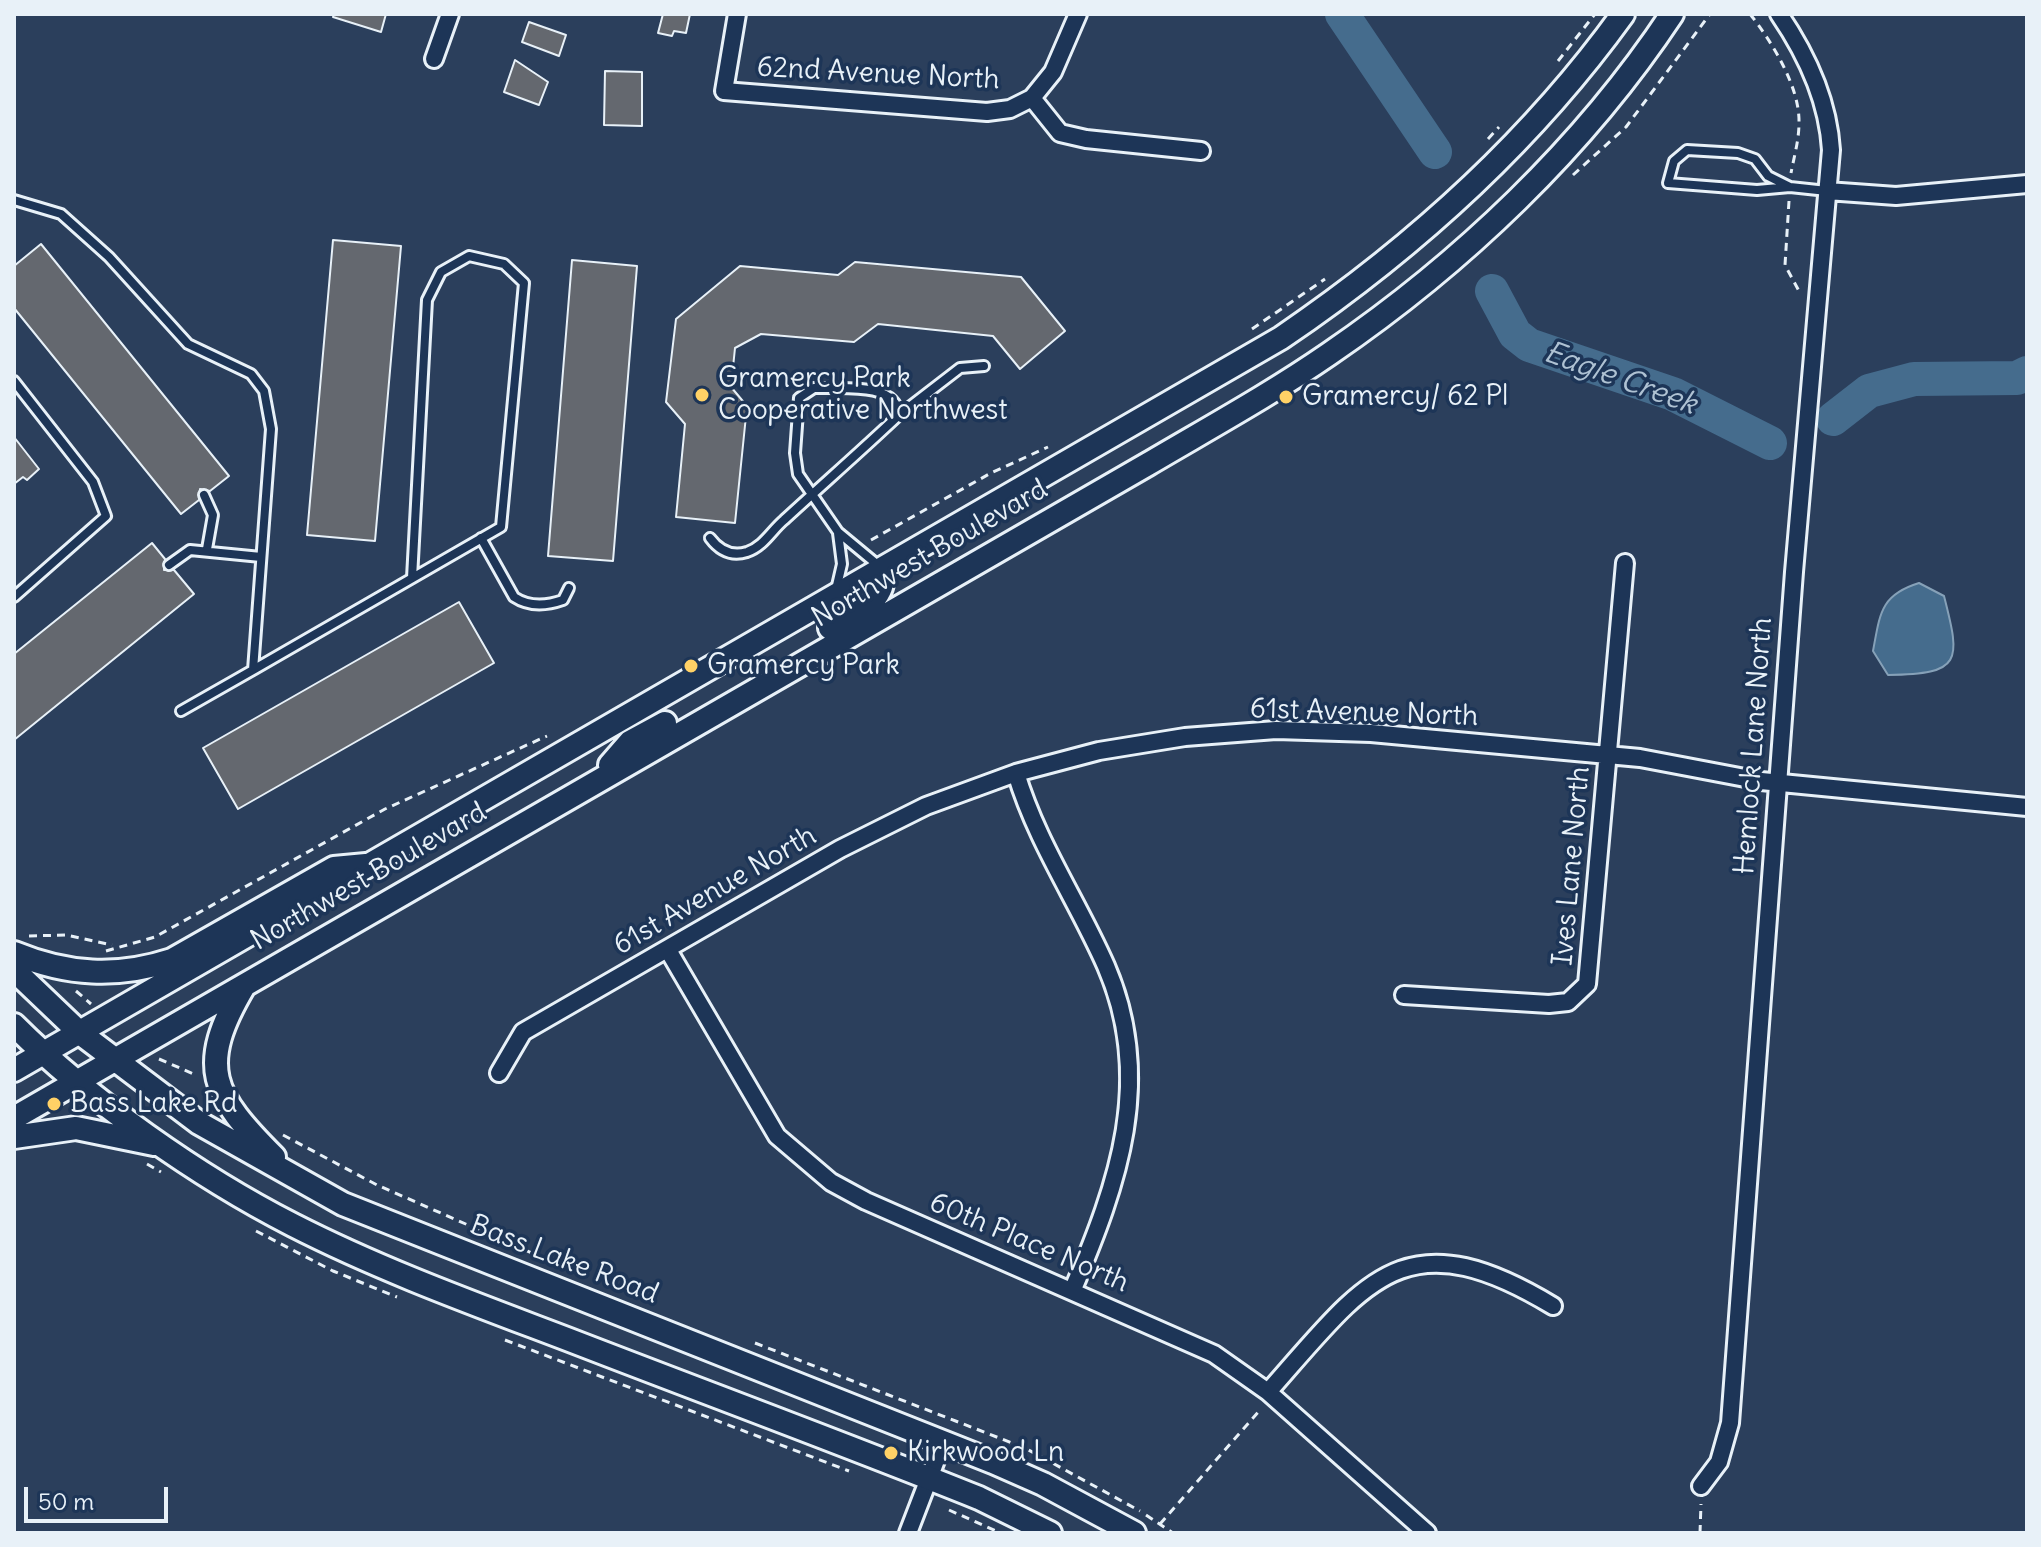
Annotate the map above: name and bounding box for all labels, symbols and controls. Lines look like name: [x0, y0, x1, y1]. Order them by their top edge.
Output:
street label: 62nd Avenue North: [756, 51, 1000, 97]
water label: Eagle Creek: [1539, 335, 1701, 423]
place label: Gramercy Park Cooperative Northwest: [718, 362, 1008, 428]
place label: Gramercy/ 62 Pl: [1302, 380, 1508, 414]
marker: Gramercy Park Cooperative Northwest: [693, 386, 711, 404]
marker: Gramercy/ 62 Pl: [1277, 388, 1295, 406]
street label: Northwest Boulevard: [806, 473, 1054, 635]
street label: Hemlock Lane North: [1728, 616, 1780, 876]
place label: Gramercy Park: [707, 649, 900, 683]
marker: Gramercy Park: [682, 657, 700, 675]
street label: 61st Avenue North: [1249, 692, 1479, 734]
street label: Ives Lane North: [1547, 765, 1597, 967]
street label: Northwest Boulevard: [245, 796, 493, 958]
street label: 61st Avenue North: [608, 819, 822, 963]
place label: Bass Lake Rd: [70, 1087, 237, 1121]
marker: Bass Lake Rd: [45, 1095, 63, 1113]
street label: 60th Place North: [924, 1186, 1134, 1300]
street label: Bass Lake Road: [465, 1209, 663, 1311]
place label: Kirkwood Ln: [907, 1436, 1064, 1470]
marker: Kirkwood Ln: [882, 1444, 900, 1462]
scale bar: [28, 1471, 172, 1521]
text: 50 m: [38, 1486, 94, 1516]

